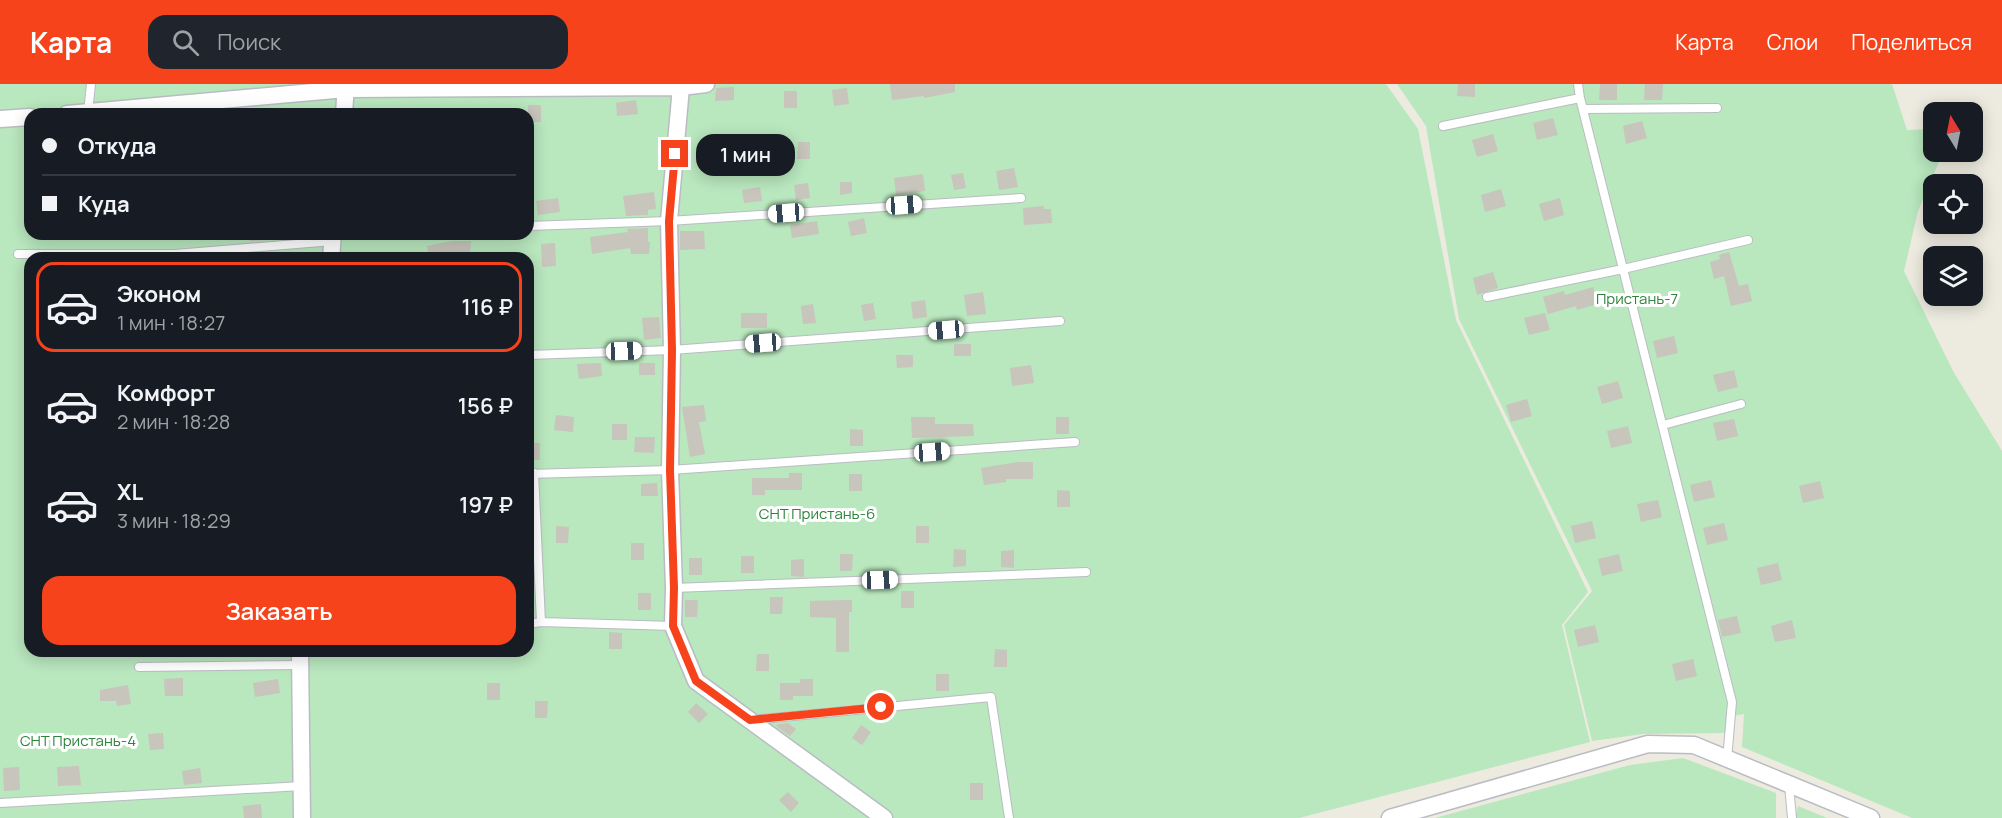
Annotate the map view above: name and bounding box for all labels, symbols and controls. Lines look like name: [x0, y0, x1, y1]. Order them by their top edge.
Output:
search box: [148, 15, 568, 69]
text: Карта: [30, 23, 112, 61]
icon: search: [169, 26, 202, 59]
text: Поиск: [217, 27, 281, 57]
text: Карта: [1675, 28, 1734, 56]
text: Слои: [1767, 28, 1818, 56]
text: Поделиться: [1851, 28, 1972, 56]
north arrow: [1923, 102, 1983, 162]
map controls: [1923, 102, 1983, 306]
text: Откуда: [78, 131, 157, 161]
callout: 1 мин: [696, 133, 795, 175]
route end: [661, 140, 688, 167]
text: 1 мин: [720, 141, 771, 168]
button: locate: [1923, 174, 1983, 234]
text: Куда: [78, 189, 130, 219]
car: [885, 195, 923, 215]
car: [767, 203, 805, 223]
button: layers: [1923, 246, 1983, 306]
text: Эконом: [117, 279, 201, 309]
icon: car: [45, 280, 99, 334]
park label: Пристань-7: [1596, 288, 1678, 309]
text: 116 ₽: [461, 292, 513, 322]
text: 1 мин · 18:27: [117, 309, 225, 336]
car: [927, 319, 965, 341]
car: [744, 333, 782, 353]
car: [606, 341, 642, 361]
text: Комфорт: [117, 378, 215, 408]
icon: car: [45, 379, 99, 433]
text: 156 ₽: [458, 391, 513, 421]
text: 2 мин · 18:28: [117, 408, 230, 435]
car: [913, 442, 951, 462]
text: XL: [117, 477, 143, 507]
icon: car: [45, 478, 99, 532]
text: 197 ₽: [459, 490, 513, 520]
park label: СНТ Пристань-6: [759, 503, 875, 524]
text: 3 мин · 18:29: [117, 507, 231, 534]
car: [862, 570, 898, 590]
button: Заказать: [42, 576, 516, 645]
route start: [867, 693, 894, 720]
park label: СНТ Пристань-4: [20, 730, 136, 751]

